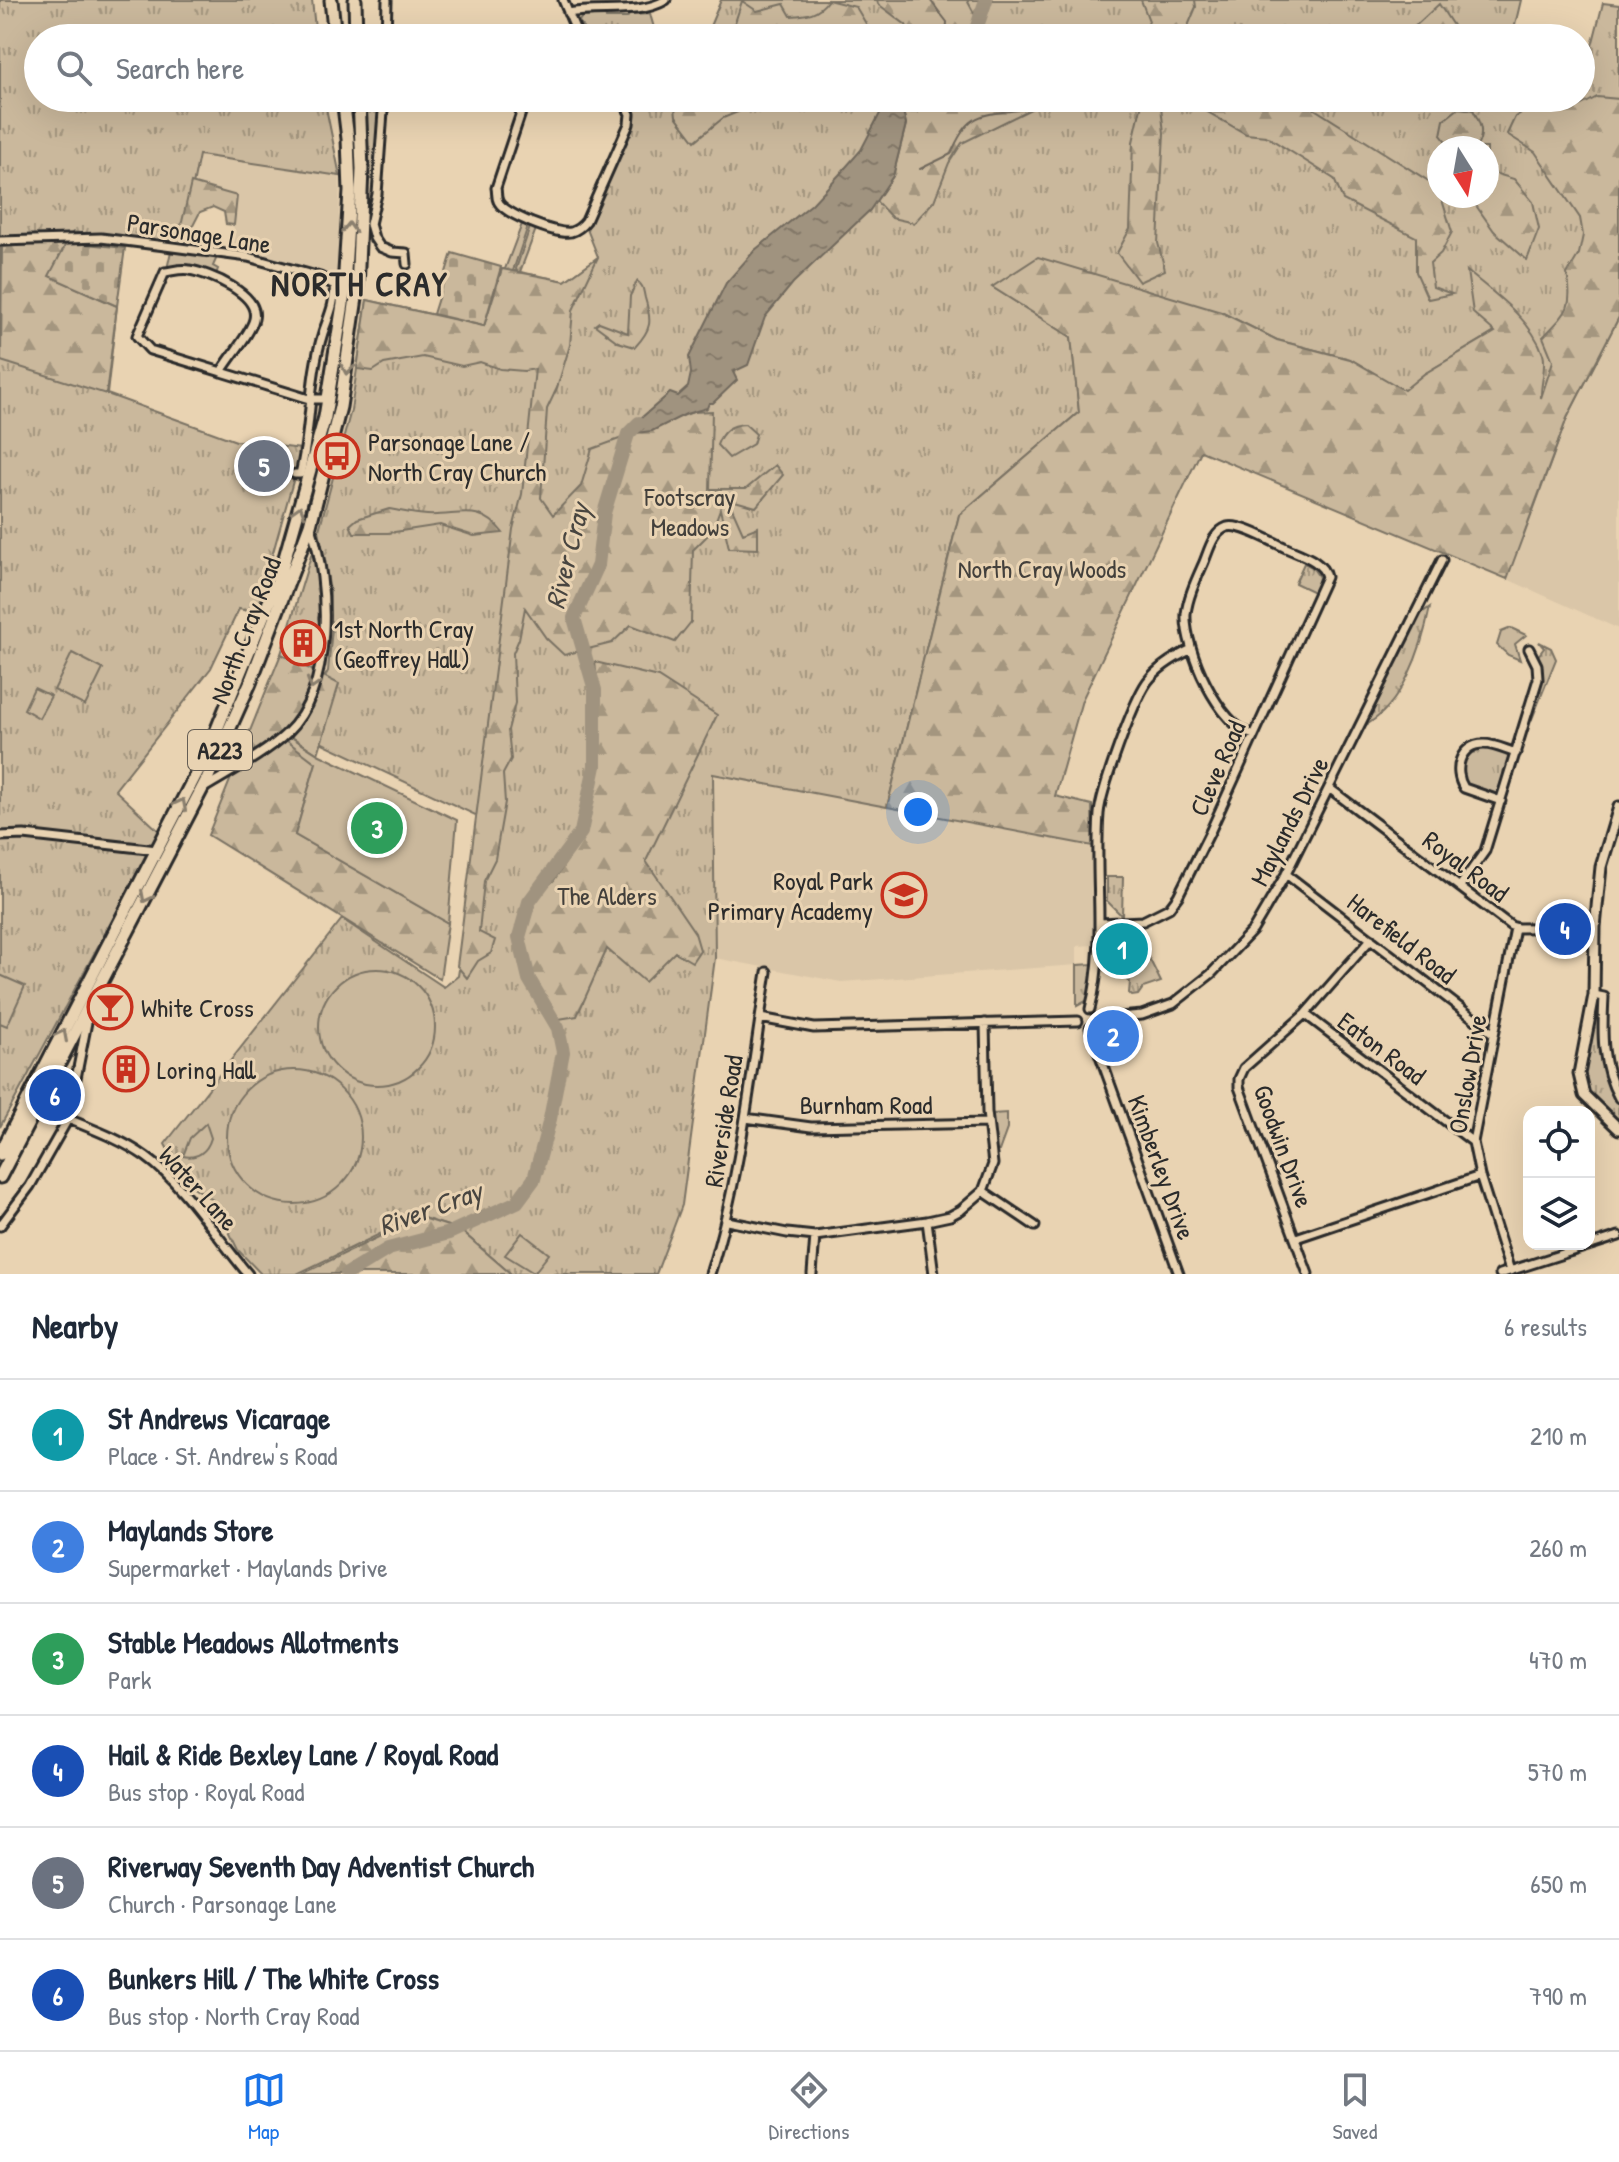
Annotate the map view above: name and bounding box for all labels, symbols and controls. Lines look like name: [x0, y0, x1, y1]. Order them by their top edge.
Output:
search box: [24, 24, 1595, 112]
icon: search: [52, 46, 96, 90]
text: Search here: [116, 48, 244, 88]
north arrow: [1427, 136, 1499, 208]
street label: Parsonage Lane: [125, 204, 273, 262]
one-way arrow: [340, 221, 357, 234]
district label: NORTH CRAY: [271, 261, 449, 307]
one-way arrow: [339, 362, 356, 375]
place label: Parsonage Lane / North Cray Church: [368, 424, 546, 489]
bus stop icon: Parsonage Lane / North Cray Church: [313, 432, 361, 480]
pin: 5: [238, 436, 290, 496]
park label: Footscray Meadows: [644, 479, 735, 544]
water label: River Cray: [536, 496, 599, 613]
one-way arrow: [290, 505, 306, 519]
park label: North Cray Woods: [958, 551, 1126, 586]
street label: North Cray Road: [201, 552, 289, 708]
place label: 1st North Cray (Geoffrey Hall): [334, 611, 474, 676]
building icon: 1st North Cray (Geoffrey Hall): [279, 619, 327, 667]
one-way arrow: [306, 676, 322, 690]
street label: Cleve Road: [1181, 715, 1253, 821]
road number: A223: [188, 730, 252, 770]
street label: Maylands Drive: [1241, 750, 1337, 892]
your location: [898, 792, 938, 832]
one-way arrow: [171, 797, 187, 812]
pin: 3: [351, 798, 403, 858]
street label: Royal Road: [1416, 822, 1516, 910]
place label: Royal Park Primary Academy: [708, 863, 873, 928]
school or university icon: Royal Park Primary Academy: [880, 871, 928, 919]
park label: The Alders: [557, 878, 657, 913]
street label: Harefield Road: [1340, 884, 1464, 992]
one-way arrow: [141, 889, 156, 904]
pin: 4: [1539, 899, 1591, 959]
pin: 1: [1096, 919, 1148, 979]
bar icon: White Cross: [86, 983, 134, 1031]
place label: White Cross: [141, 990, 254, 1025]
street label: Eaton Road: [1331, 1003, 1433, 1093]
pin: 2: [1087, 1006, 1139, 1066]
street label: Onslow Drive: [1439, 1012, 1495, 1136]
one-way arrow: [52, 1028, 68, 1043]
building icon: Loring Hall: [102, 1045, 150, 1093]
place label: Loring Hall: [157, 1052, 257, 1087]
street label: Riverside Road: [695, 1052, 751, 1190]
pin: 6: [29, 1065, 81, 1125]
street label: Goodwin Drive: [1246, 1080, 1322, 1212]
street label: Burnham Road: [800, 1087, 932, 1122]
street label: Kimberley Drive: [1120, 1090, 1204, 1244]
map controls: [1523, 1106, 1595, 1250]
button: locate: [1523, 1106, 1595, 1178]
street label: Water Lane: [151, 1138, 247, 1238]
water label: River Cray: [373, 1171, 490, 1244]
button: layers: [1523, 1178, 1595, 1250]
text: Nearby: [32, 1303, 118, 1349]
text: 6 results: [1504, 1309, 1587, 1344]
text: St Andrews Vicarage: [108, 1398, 330, 1438]
text: 1: [53, 1418, 63, 1453]
text: 210 m: [1530, 1418, 1587, 1453]
text: Place · St. Andrew's Road: [108, 1438, 337, 1473]
text: Maylands Store: [108, 1510, 273, 1550]
text: 2: [52, 1530, 64, 1565]
text: 260 m: [1529, 1530, 1587, 1565]
text: Supermarket · Maylands Drive: [108, 1550, 388, 1585]
text: Stable Meadows Allotments: [108, 1622, 398, 1662]
text: 3: [52, 1642, 64, 1677]
text: 470 m: [1529, 1642, 1587, 1677]
text: Park: [108, 1662, 152, 1697]
text: Hail & Ride Bexley Lane / Royal Road: [108, 1734, 498, 1774]
text: 4: [53, 1754, 63, 1789]
text: 570 m: [1528, 1754, 1587, 1789]
text: Bus stop · Royal Road: [108, 1774, 304, 1809]
text: Riverway Seventh Day Adventist Church: [108, 1846, 534, 1886]
text: 5: [53, 1866, 64, 1901]
text: 650 m: [1530, 1866, 1587, 1901]
text: Church · Parsonage Lane: [108, 1886, 337, 1921]
text: Bunkers Hill / The White Cross: [108, 1958, 439, 1998]
text: 6: [53, 1978, 63, 2013]
text: 790 m: [1529, 1978, 1587, 2013]
text: Bus stop · North Cray Road: [108, 1998, 360, 2033]
tab: Map: [242, 2068, 286, 2146]
tab: Directions: [769, 2068, 850, 2146]
tab: Saved: [1333, 2068, 1377, 2146]

